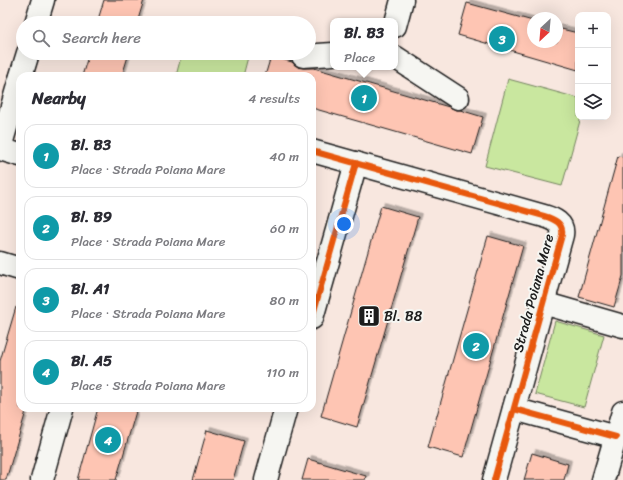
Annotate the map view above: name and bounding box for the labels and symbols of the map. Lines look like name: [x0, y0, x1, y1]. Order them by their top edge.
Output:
north arrow: [527, 12, 563, 48]
pin: 3: [489, 24, 515, 54]
pin: 1: [351, 83, 377, 113]
your location: [334, 214, 354, 234]
street label: Strada Poiana Mare: [506, 231, 561, 355]
building icon: Bl. B8: [356, 303, 382, 329]
place label: Bl. B8: [384, 304, 423, 329]
pin: 2: [463, 331, 489, 361]
pin: 4: [95, 425, 121, 455]

